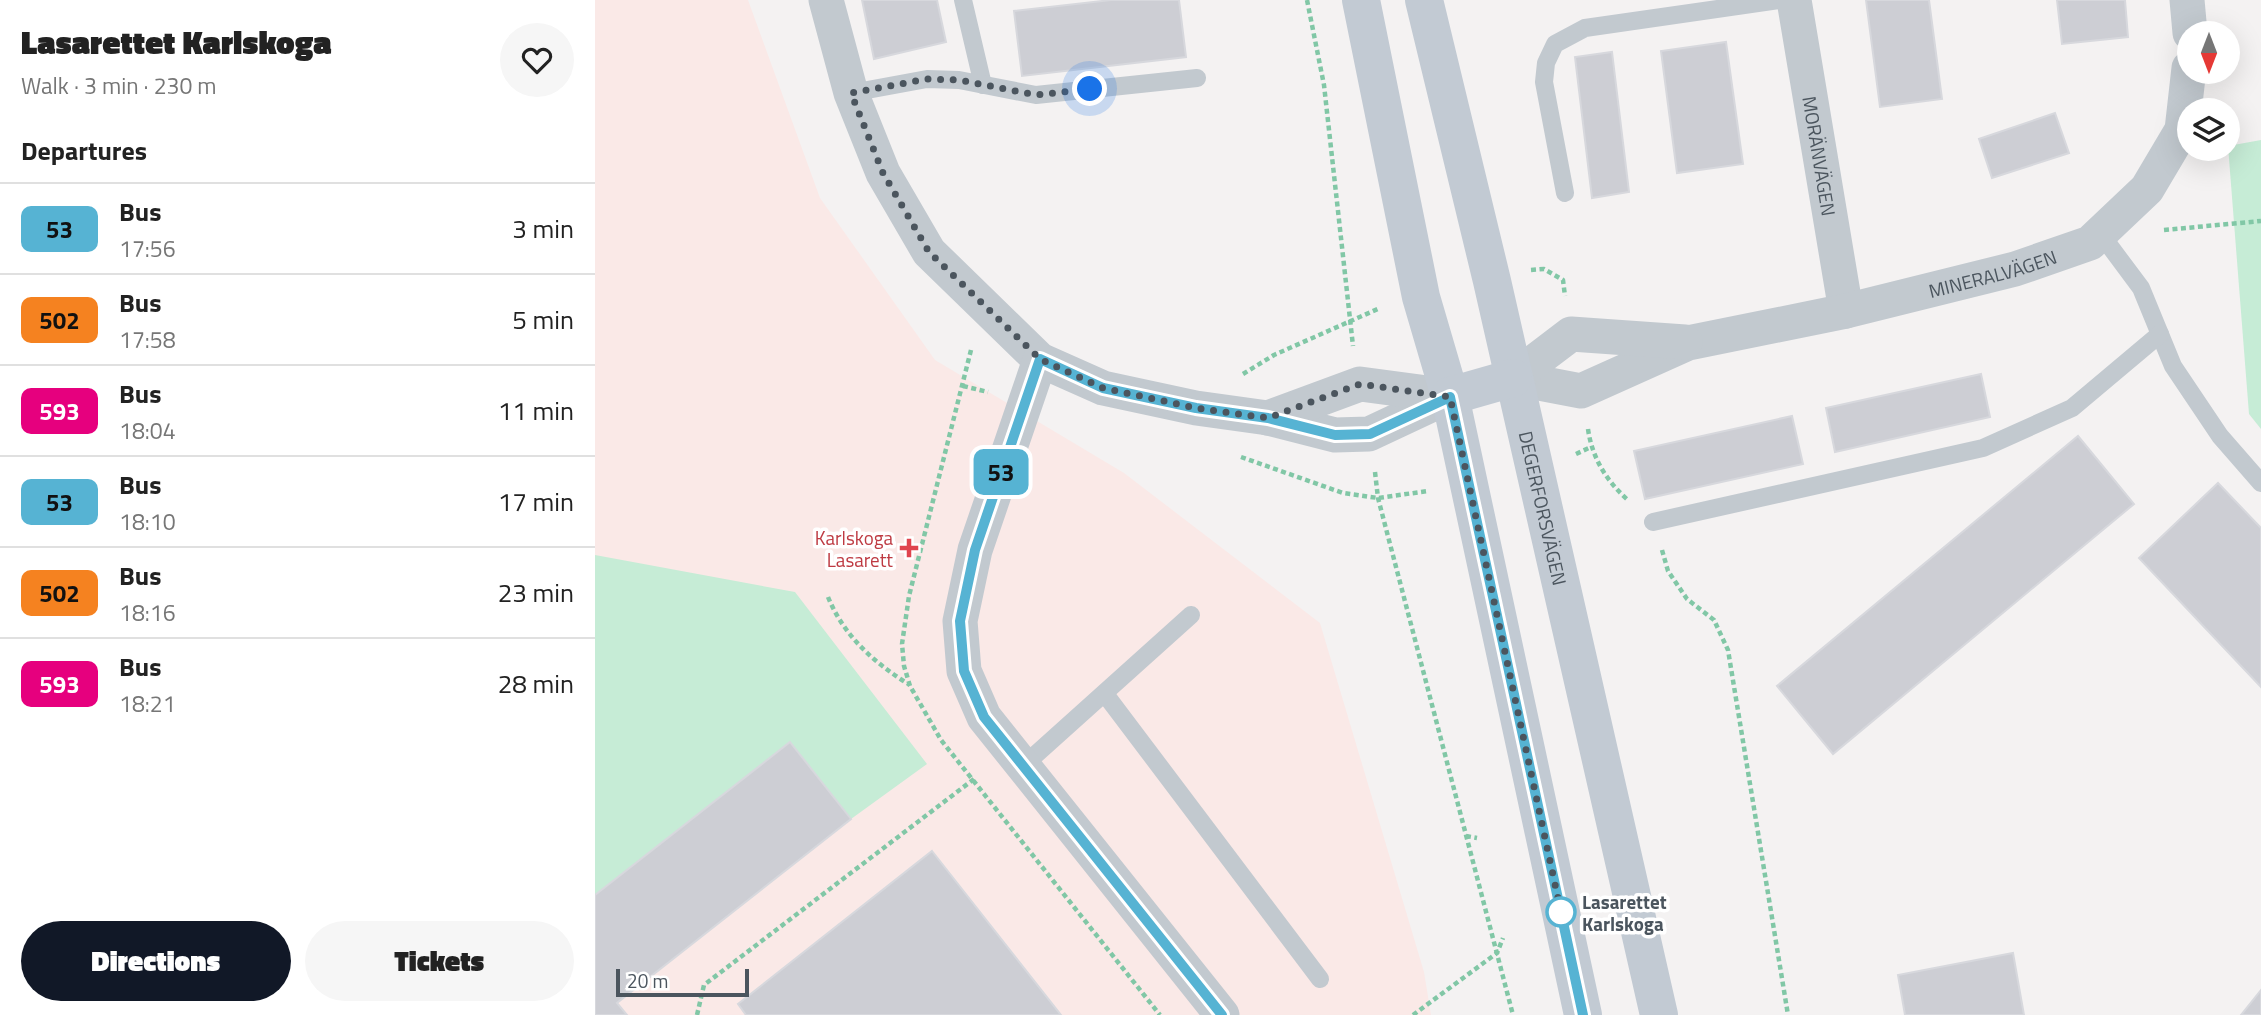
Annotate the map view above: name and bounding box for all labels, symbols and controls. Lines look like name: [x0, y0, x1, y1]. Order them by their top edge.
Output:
text: Lasarettet Karlskoga: [21, 17, 332, 67]
north arrow: [2177, 21, 2240, 84]
map controls: [2177, 21, 2240, 161]
button: heart: [500, 23, 574, 97]
text: Walk · 3 min · 230 m: [21, 68, 217, 103]
your location: [1072, 71, 1107, 106]
street label: MORÄNVÄGEN: [1796, 94, 1844, 218]
button: layers: [2177, 98, 2240, 161]
text: Departures: [21, 131, 147, 170]
text: Bus: [119, 192, 161, 231]
text: 3 min: [512, 209, 574, 248]
text: 53: [46, 211, 73, 247]
text: 17:56: [119, 231, 176, 266]
street label: MINERALVÄGEN: [1925, 241, 2060, 304]
text: Bus: [119, 283, 161, 322]
text: 5 min: [512, 300, 574, 339]
text: 502: [39, 302, 80, 338]
text: 17:58: [119, 322, 176, 357]
text: Bus: [119, 374, 161, 413]
text: 11 min: [498, 391, 574, 430]
text: 593: [39, 393, 80, 429]
text: 18:04: [119, 413, 176, 448]
street label: DEGERFORSVÄGEN: [1512, 428, 1575, 588]
line badge: 53: [969, 449, 1033, 495]
text: 53: [988, 454, 1014, 490]
text: Bus: [119, 465, 161, 504]
text: 17 min: [498, 482, 574, 521]
text: 53: [46, 484, 73, 520]
text: 18:10: [119, 504, 176, 539]
place label: Karlskoga Lasarett: [815, 523, 893, 574]
marker: Karlskoga Lasarett: [899, 538, 919, 558]
text: Bus: [119, 556, 161, 595]
text: 23 min: [498, 573, 574, 612]
text: 502: [39, 575, 80, 611]
text: 18:16: [119, 595, 176, 630]
text: Bus: [119, 647, 161, 686]
text: 28 min: [498, 664, 574, 703]
text: 593: [39, 666, 80, 702]
text: 18:21: [119, 686, 176, 721]
place label: Lasarettet Karlskoga: [1582, 887, 1667, 938]
marker: Lasarettet Karlskoga: [1546, 897, 1576, 927]
button: Directions: [21, 921, 291, 1001]
button: Tickets: [305, 921, 574, 1001]
scale bar: [616, 966, 749, 998]
text: 20 m: [627, 966, 668, 995]

